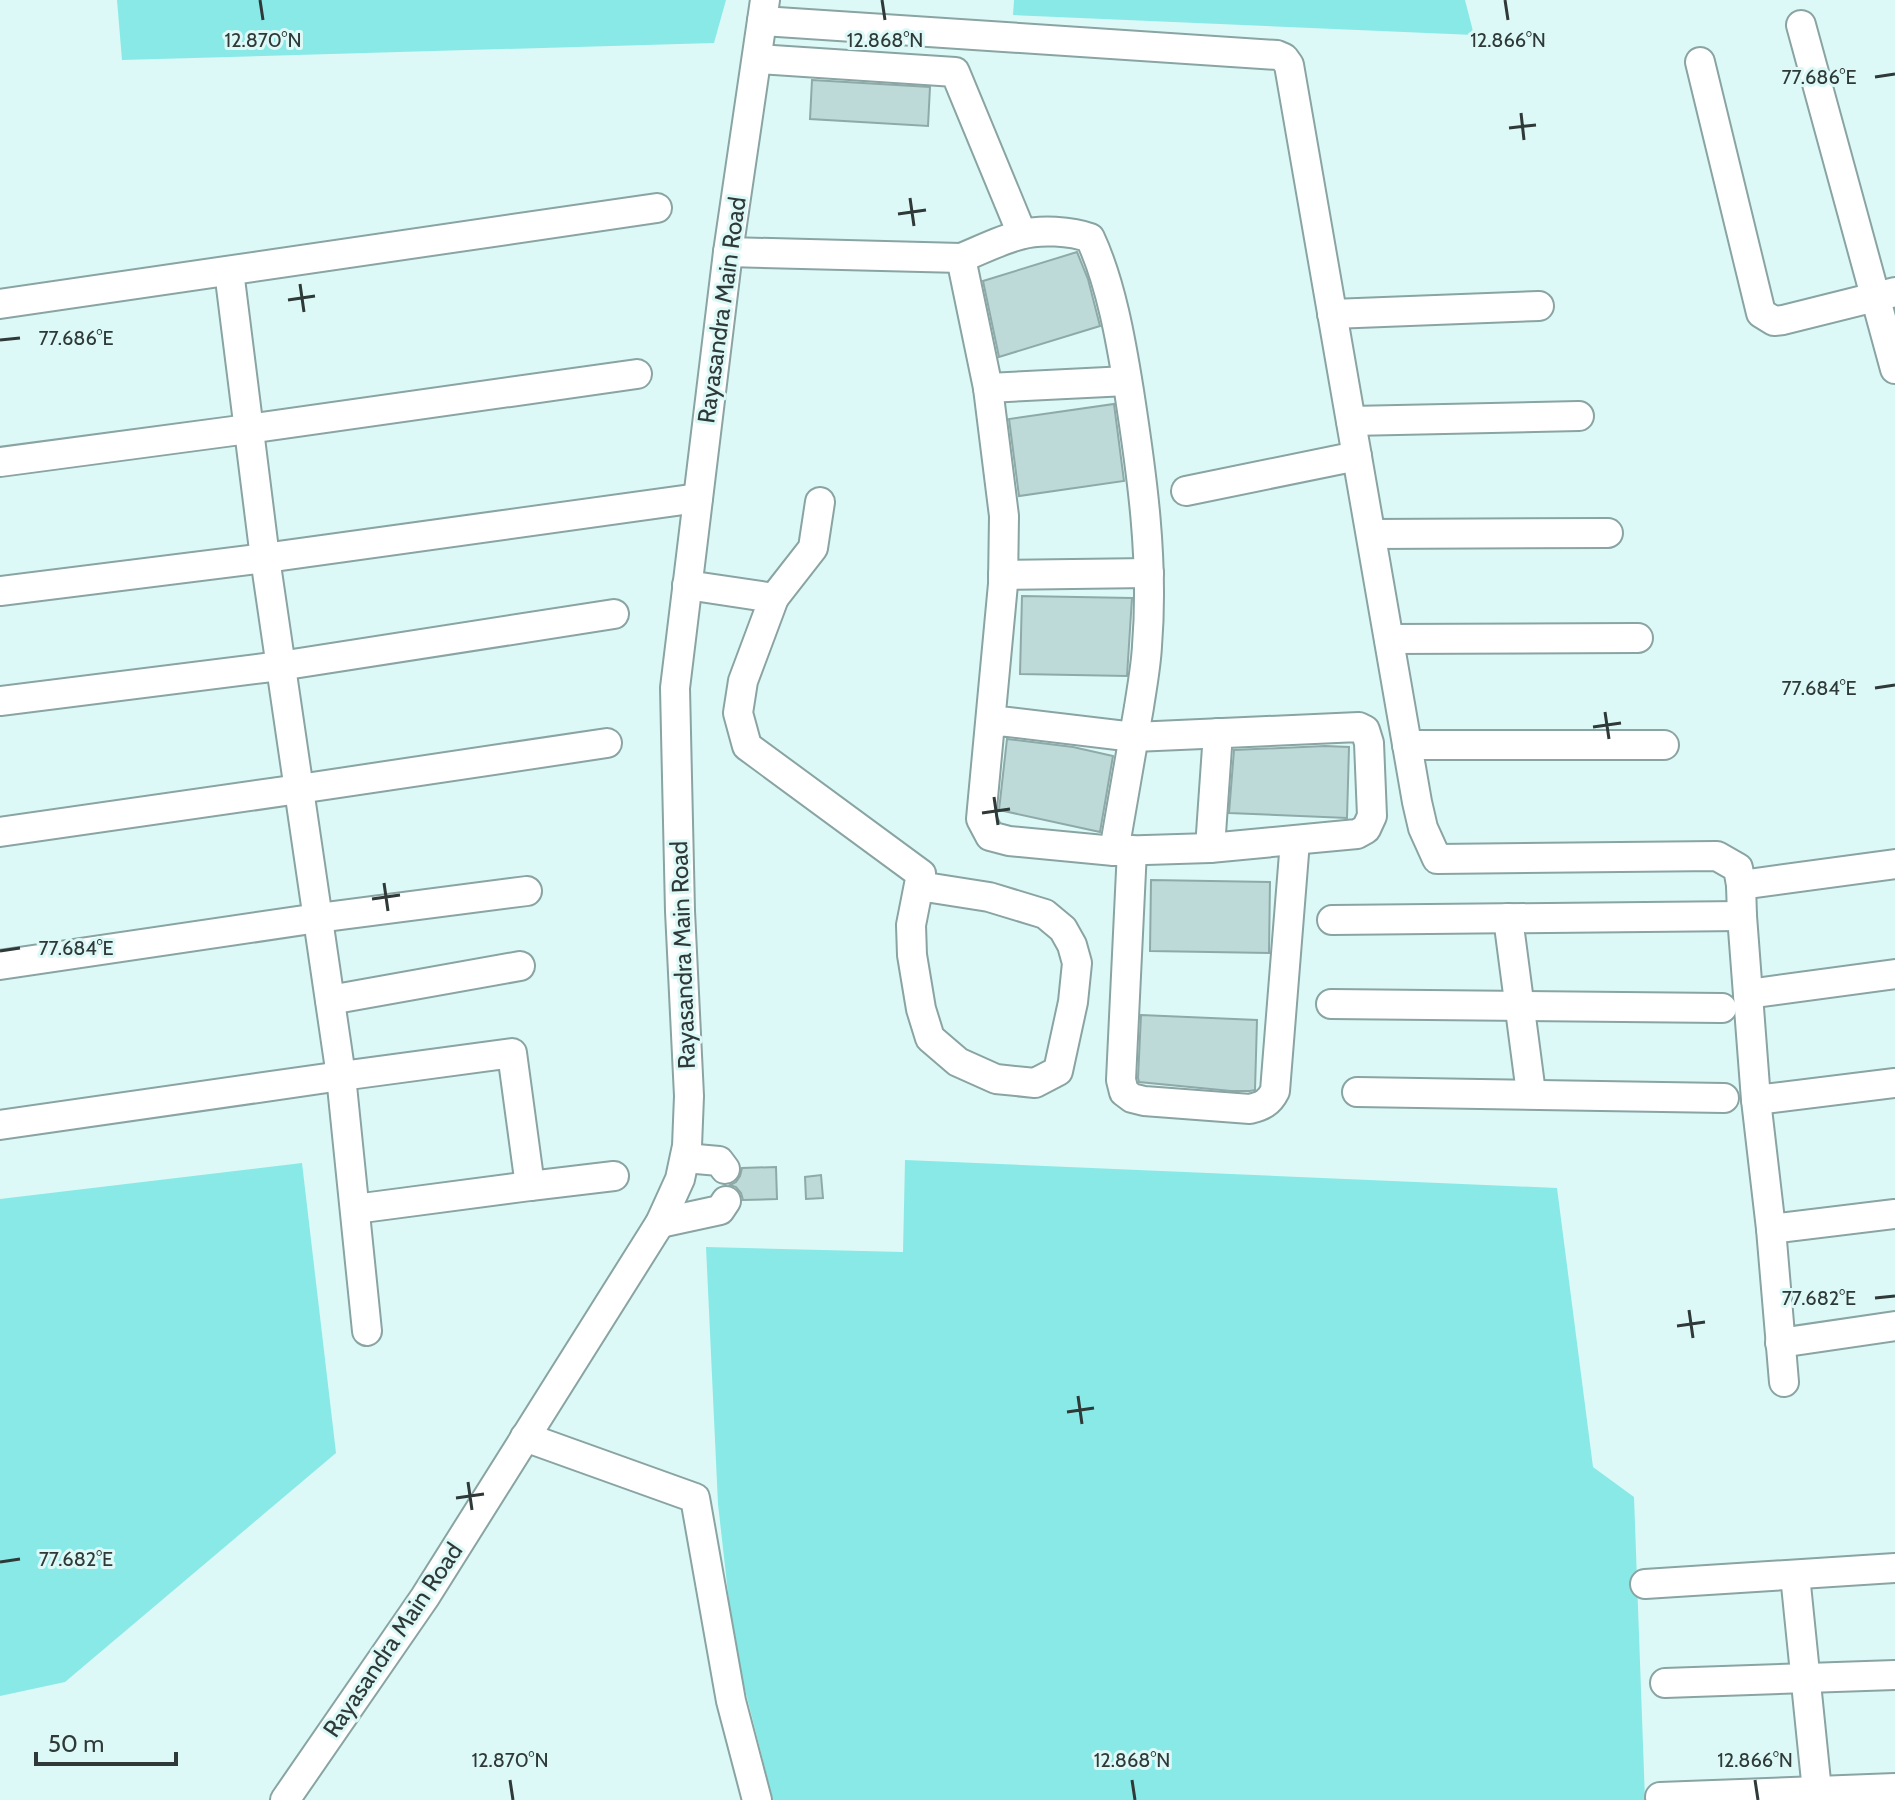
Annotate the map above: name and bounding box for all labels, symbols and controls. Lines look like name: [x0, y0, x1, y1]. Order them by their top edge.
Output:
text: 12.870°N: [224, 28, 302, 52]
text: 12.868°N: [847, 28, 923, 52]
text: 12.866°N: [1470, 28, 1546, 52]
text: 77.686°E: [1781, 65, 1857, 89]
street label: Rayasandra Main Road: [691, 195, 752, 425]
text: 77.686°E: [38, 326, 114, 350]
text: 77.684°E: [1781, 676, 1857, 700]
street label: Rayasandra Main Road: [664, 840, 701, 1070]
text: 77.684°E: [38, 936, 114, 960]
text: 77.682°E: [1782, 1286, 1856, 1310]
street label: Rayasandra Main Road: [317, 1537, 468, 1742]
text: 77.682°E: [39, 1547, 113, 1571]
scale bar: [36, 1716, 176, 1766]
text: 50 m: [48, 1729, 104, 1758]
text: 12.870°N: [471, 1748, 549, 1772]
text: 12.868°N: [1094, 1748, 1170, 1772]
text: 12.866°N: [1717, 1748, 1793, 1772]

